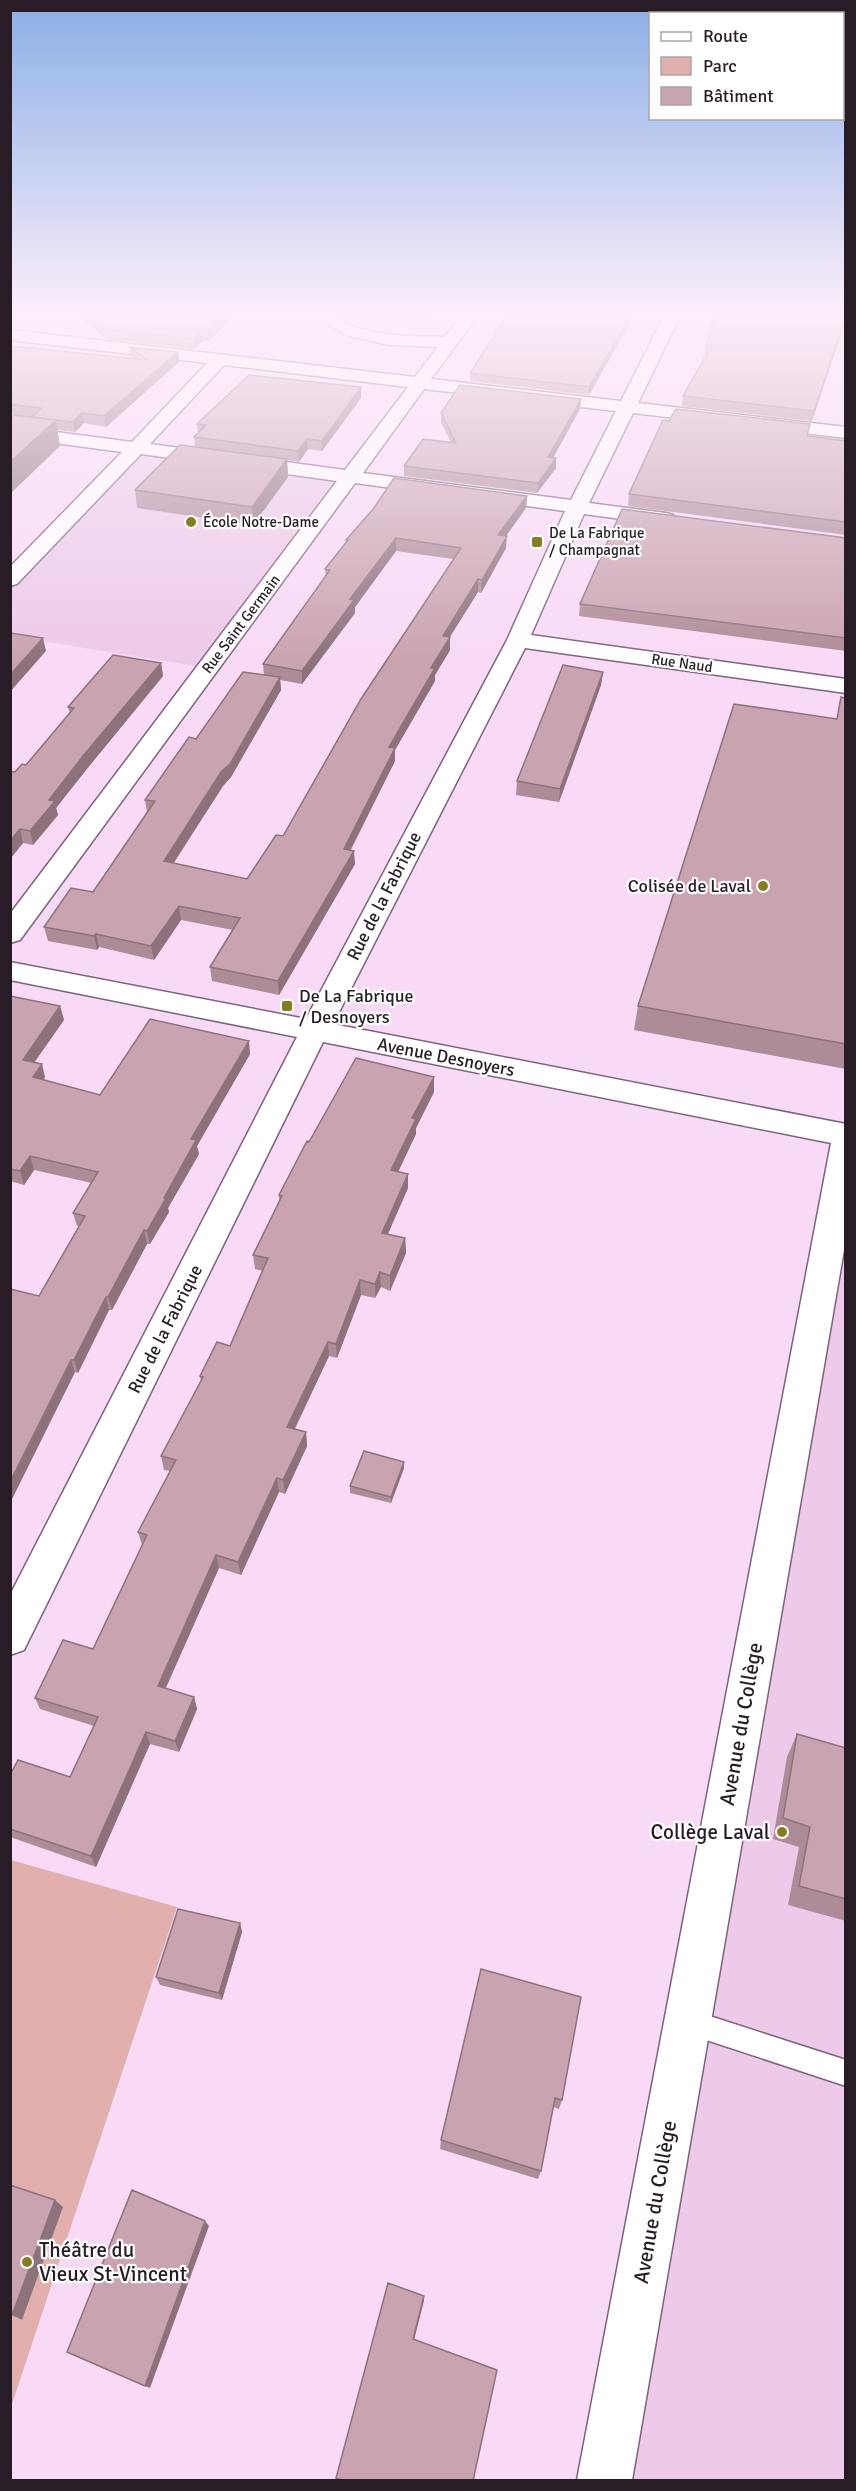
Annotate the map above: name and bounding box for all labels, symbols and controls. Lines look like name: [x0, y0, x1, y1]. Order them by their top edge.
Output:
legend: [649, 12, 844, 120]
text: Route: [703, 25, 748, 47]
text: Parc: [703, 55, 737, 77]
text: Bâtiment: [703, 85, 774, 107]
place label: École Notre-Dame: [203, 512, 319, 531]
marker: École Notre-Dame: [184, 515, 198, 529]
place label: De La Fabrique / Champagnat: [549, 524, 644, 559]
marker: De La Fabrique / Champagnat: [530, 535, 544, 549]
street label: Rue Saint Germain: [198, 571, 284, 677]
street label: Rue Naud: [650, 650, 714, 676]
street label: Rue de la Fabrique: [342, 828, 426, 964]
place label: Colisée de Laval: [628, 875, 751, 897]
marker: Colisée de Laval: [756, 879, 770, 893]
place label: De La Fabrique / Desnoyers: [299, 985, 414, 1028]
marker: De La Fabrique / Desnoyers: [280, 999, 294, 1013]
street label: Avenue Desnoyers: [375, 1033, 517, 1081]
street label: Rue de la Fabrique: [123, 1261, 207, 1397]
street label: Avenue du Collège: [714, 1640, 768, 1808]
place label: Collège Laval: [651, 1819, 770, 1845]
marker: Collège Laval: [775, 1825, 789, 1839]
street label: Avenue du Collège: [628, 2118, 682, 2286]
place label: Théâtre du Vieux St-Vincent: [39, 2237, 187, 2287]
marker: Théâtre du Vieux St-Vincent: [20, 2255, 34, 2269]

